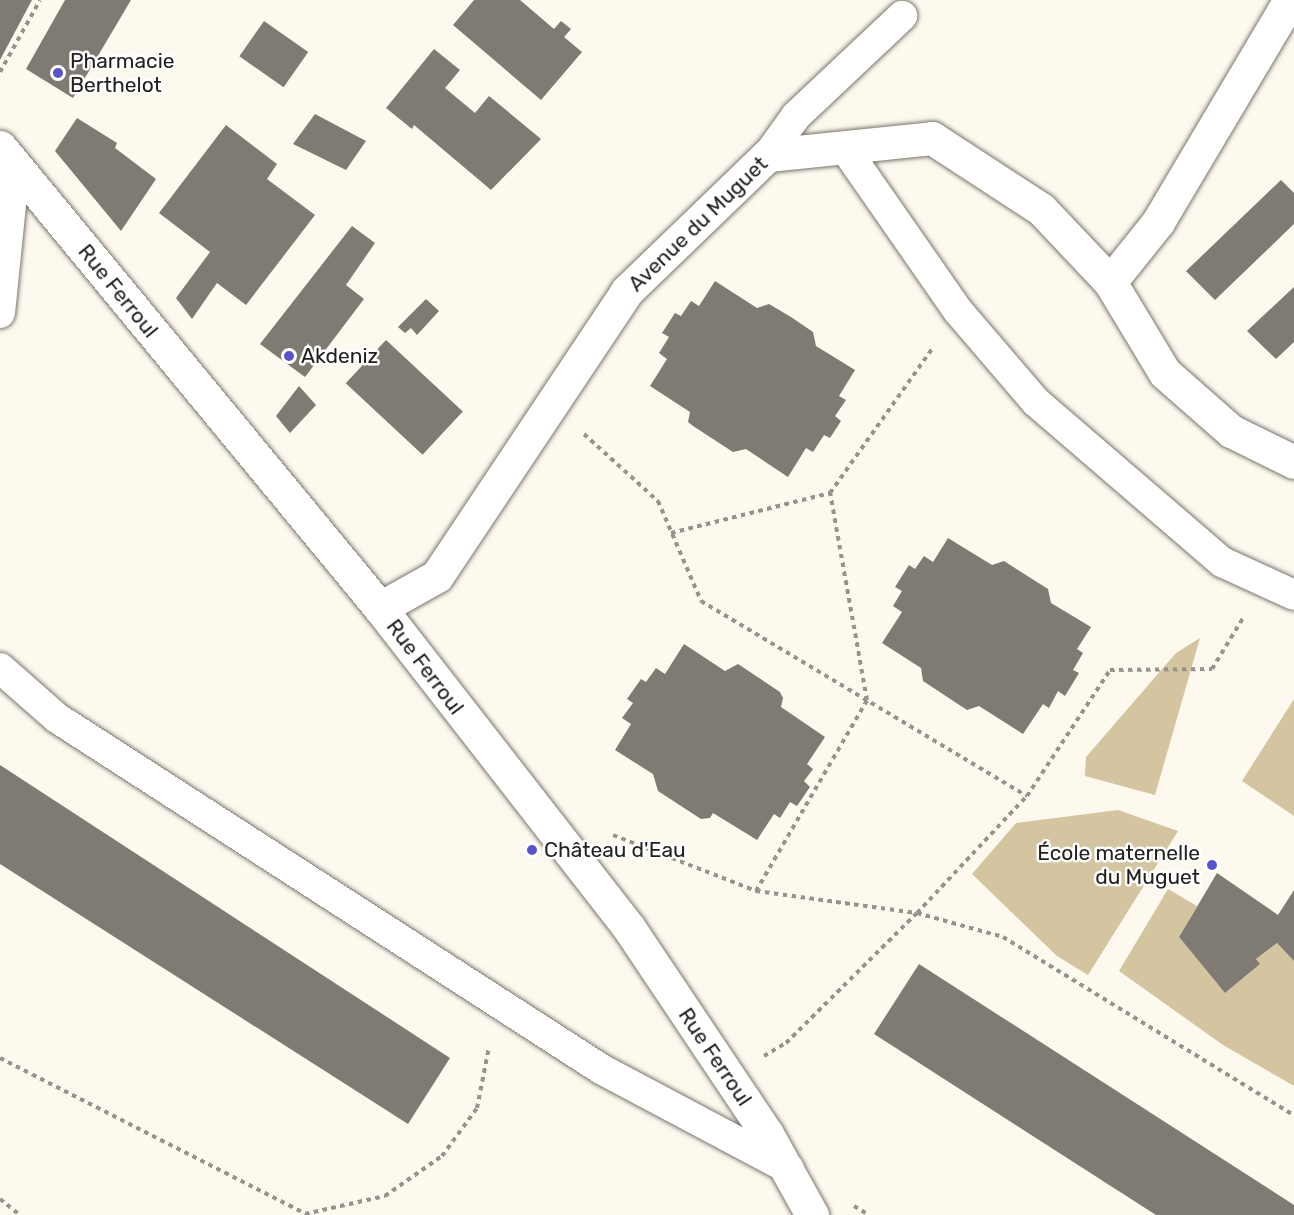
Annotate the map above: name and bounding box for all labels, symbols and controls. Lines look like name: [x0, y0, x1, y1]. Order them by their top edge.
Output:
place label: Pharmacie Berthelot: [70, 48, 175, 98]
marker: Pharmacie Berthelot: [51, 66, 65, 80]
street label: Avenue du Muguet: [623, 151, 773, 297]
street label: Rue Ferroul: [73, 239, 163, 343]
place label: Akdeniz: [301, 343, 378, 369]
marker: Akdeniz: [282, 349, 296, 363]
street label: Rue Ferroul: [381, 614, 469, 720]
place label: Château d'Eau: [544, 837, 686, 863]
place label: École maternelle du Muguet: [1037, 840, 1200, 890]
marker: Château d'Eau: [525, 843, 539, 857]
marker: École maternelle du Muguet: [1205, 858, 1219, 872]
street label: Rue Ferroul: [673, 1003, 757, 1111]

